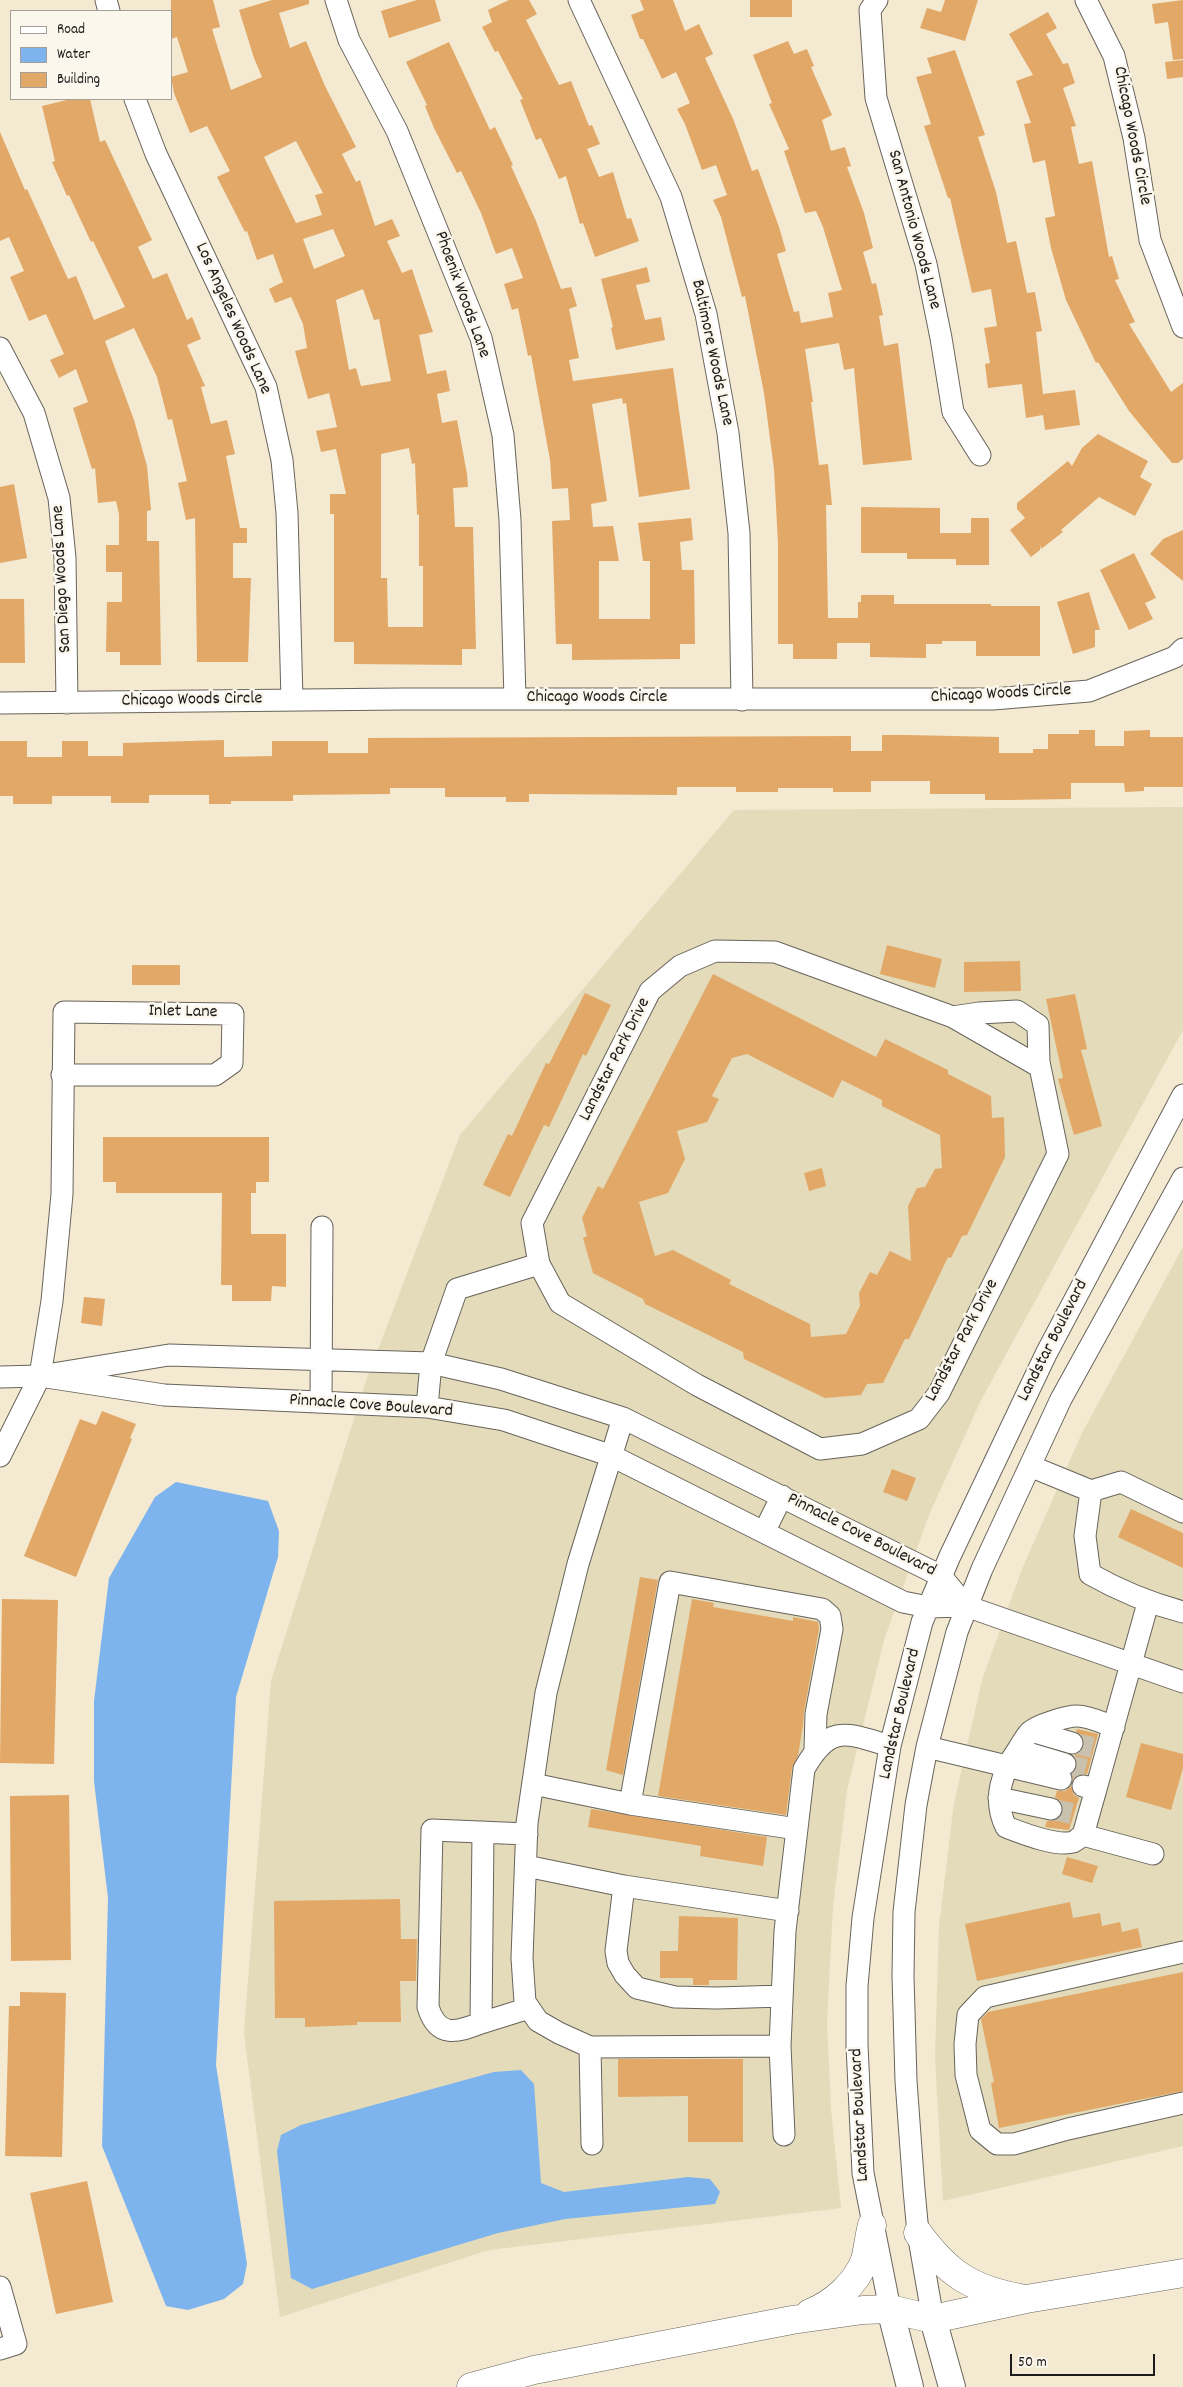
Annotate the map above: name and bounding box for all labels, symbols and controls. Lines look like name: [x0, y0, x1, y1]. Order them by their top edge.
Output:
legend: [10, 10, 172, 100]
text: Road: [57, 19, 85, 41]
text: Water: [57, 44, 90, 66]
street label: Chicago Woods Circle: [1107, 65, 1155, 207]
text: Building: [57, 69, 100, 91]
street label: San Antonio Woods Lane: [881, 148, 945, 312]
street label: Phoenix Woods Lane: [428, 229, 494, 361]
street label: Los Angeles Woods Lane: [189, 240, 275, 398]
street label: Baltimore Woods Lane: [685, 278, 737, 428]
street label: San Diego Woods Lane: [48, 505, 78, 653]
street label: Chicago Woods Circle: [930, 681, 1072, 709]
street label: Chicago Woods Circle: [527, 688, 667, 710]
street label: Chicago Woods Circle: [121, 689, 263, 713]
street label: Landstar Park Drive: [576, 995, 656, 1125]
street label: Inlet Lane: [148, 1002, 218, 1024]
street label: Landstar Park Drive: [922, 1276, 1004, 1406]
street label: Landstar Boulevard: [1014, 1277, 1094, 1405]
street label: Pinnacle Cove Boulevard: [288, 1391, 454, 1423]
street label: Pinnacle Cove Boulevard: [783, 1489, 939, 1583]
street label: Landstar Boulevard: [875, 1646, 927, 1782]
street label: Landstar Boulevard: [847, 2048, 875, 2182]
scale bar: [1013, 2344, 1158, 2376]
text: 50 m: [1018, 2352, 1047, 2374]

